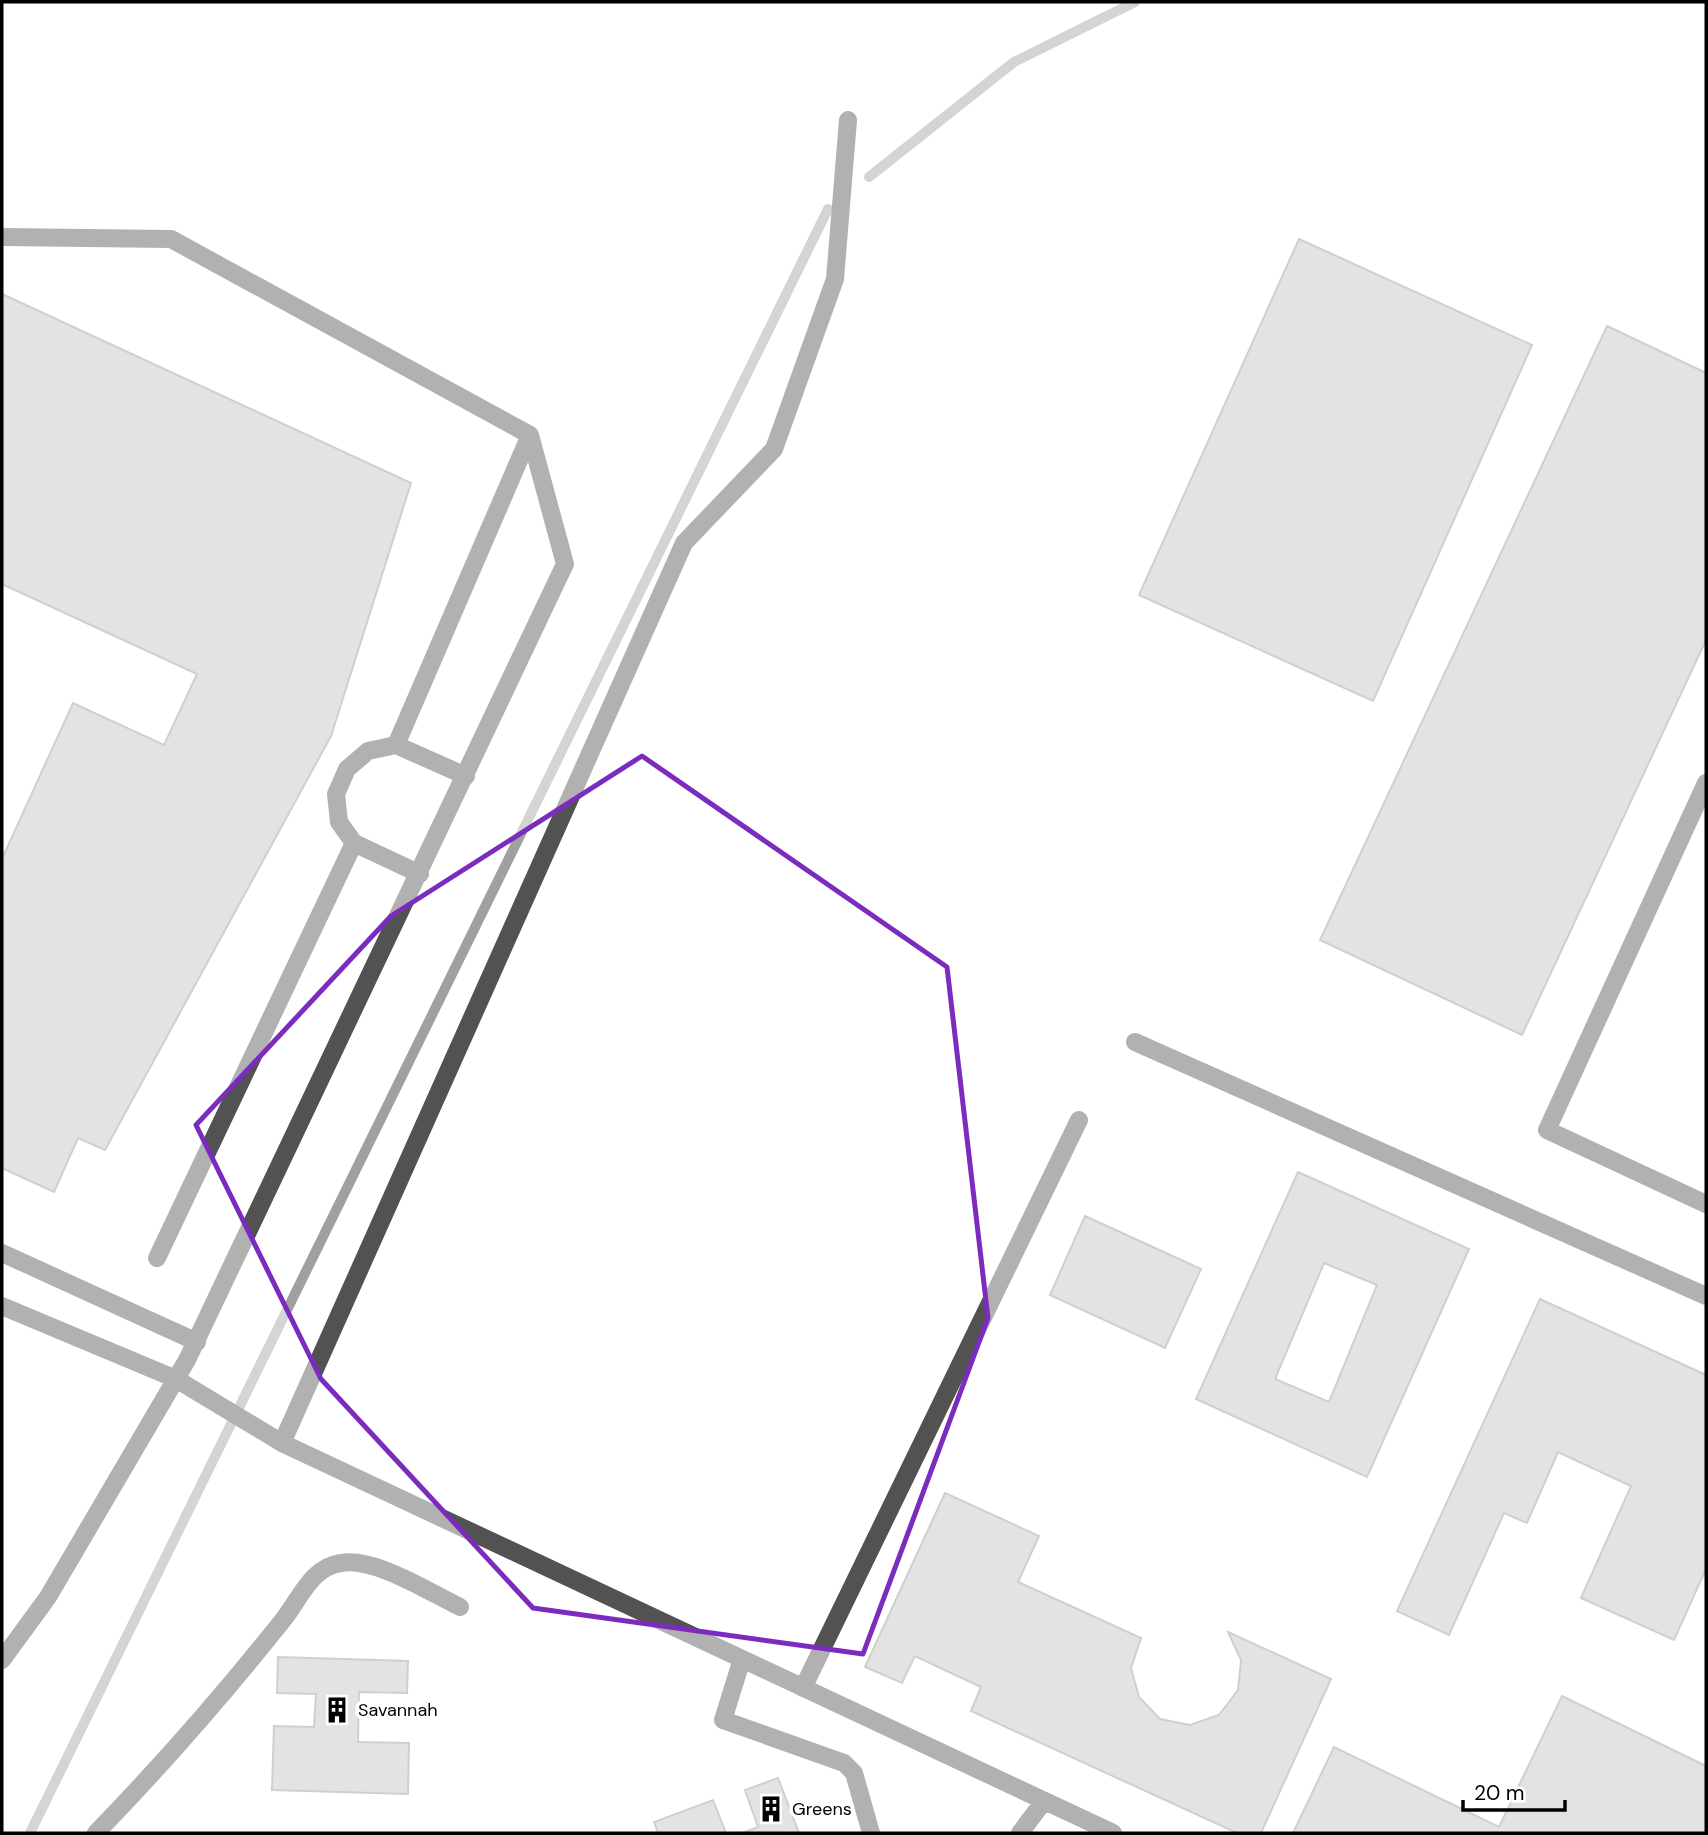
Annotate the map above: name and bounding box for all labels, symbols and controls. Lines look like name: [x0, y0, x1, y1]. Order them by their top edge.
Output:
building icon: Savannah: [322, 1695, 352, 1725]
place label: Savannah: [358, 1698, 438, 1722]
scale bar: [1463, 1769, 1564, 1813]
text: 20 m: [1474, 1779, 1525, 1807]
building icon: Greens: [756, 1794, 786, 1824]
place label: Greens: [792, 1797, 852, 1821]

